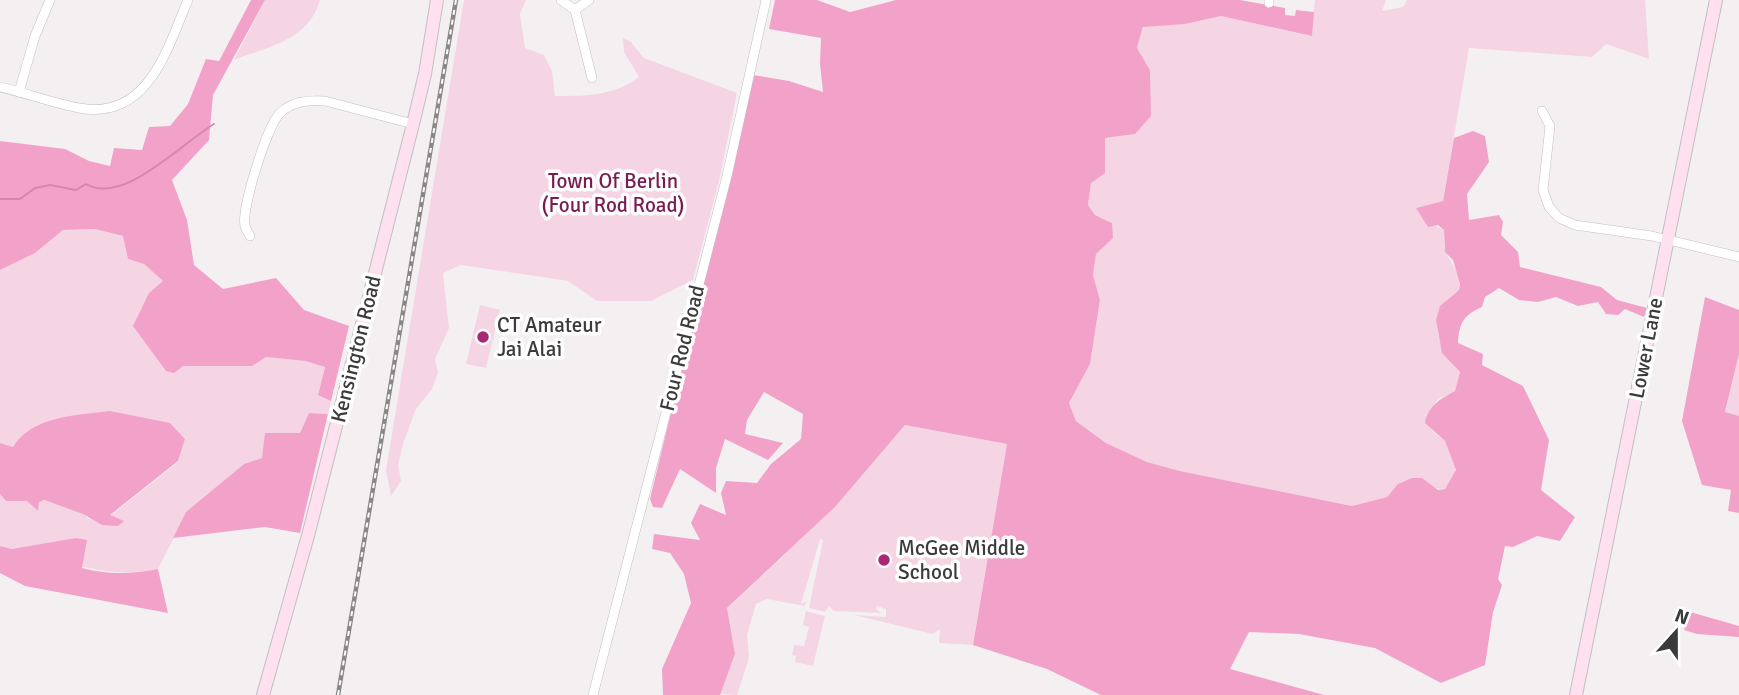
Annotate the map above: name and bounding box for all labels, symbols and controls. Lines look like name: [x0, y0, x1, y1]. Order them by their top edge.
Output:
park label: Town Of Berlin (Four Rod Road): [542, 168, 684, 218]
street label: Kensington Road: [325, 273, 387, 425]
street label: Four Rod Road: [654, 282, 710, 414]
street label: Lower Lane: [1623, 295, 1669, 401]
place label: CT Amateur Jai Alai: [497, 312, 602, 362]
marker: CT Amateur Jai Alai: [475, 329, 491, 345]
place label: McGee Middle School: [898, 535, 1025, 585]
marker: McGee Middle School: [876, 552, 892, 568]
north arrow: [1641, 597, 1711, 667]
text: N: [1671, 603, 1692, 631]

